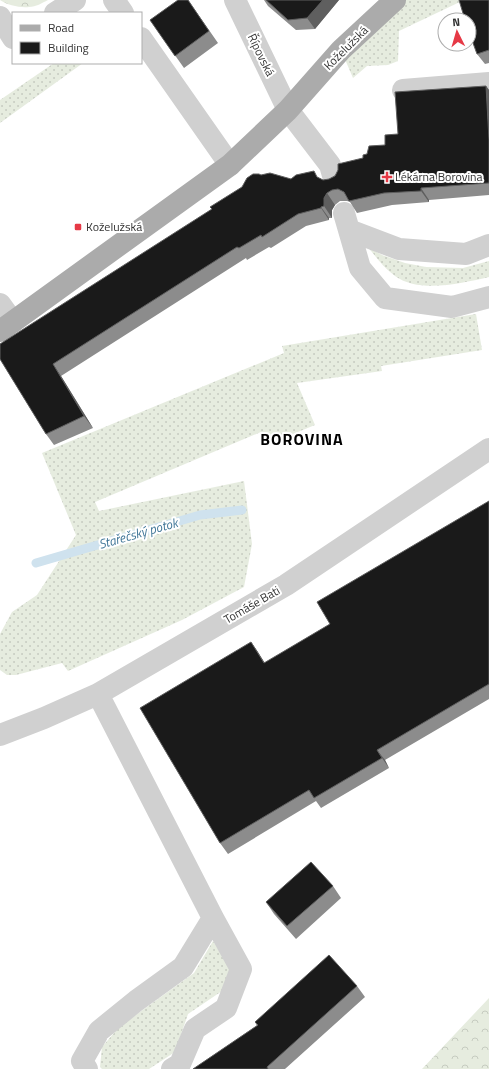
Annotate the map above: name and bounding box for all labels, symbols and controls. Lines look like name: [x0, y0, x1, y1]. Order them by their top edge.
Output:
legend: [12, 12, 142, 64]
north arrow: [437, 12, 477, 52]
text: N: [452, 14, 461, 30]
text: Road: [48, 18, 74, 37]
street label: Koželužská: [319, 21, 372, 74]
street label: Řípovská: [243, 30, 280, 79]
text: Building: [48, 38, 89, 57]
place label: Lékárna Borovina: [395, 167, 483, 186]
marker: Lékárna Borovina: [382, 172, 392, 182]
place label: Koželužská: [86, 217, 142, 236]
marker: Koželužská: [73, 222, 83, 232]
district label: BOROVINA: [260, 427, 344, 451]
water label: Stařečský potok: [96, 512, 182, 554]
street label: Tomáše Bati: [220, 581, 283, 628]

